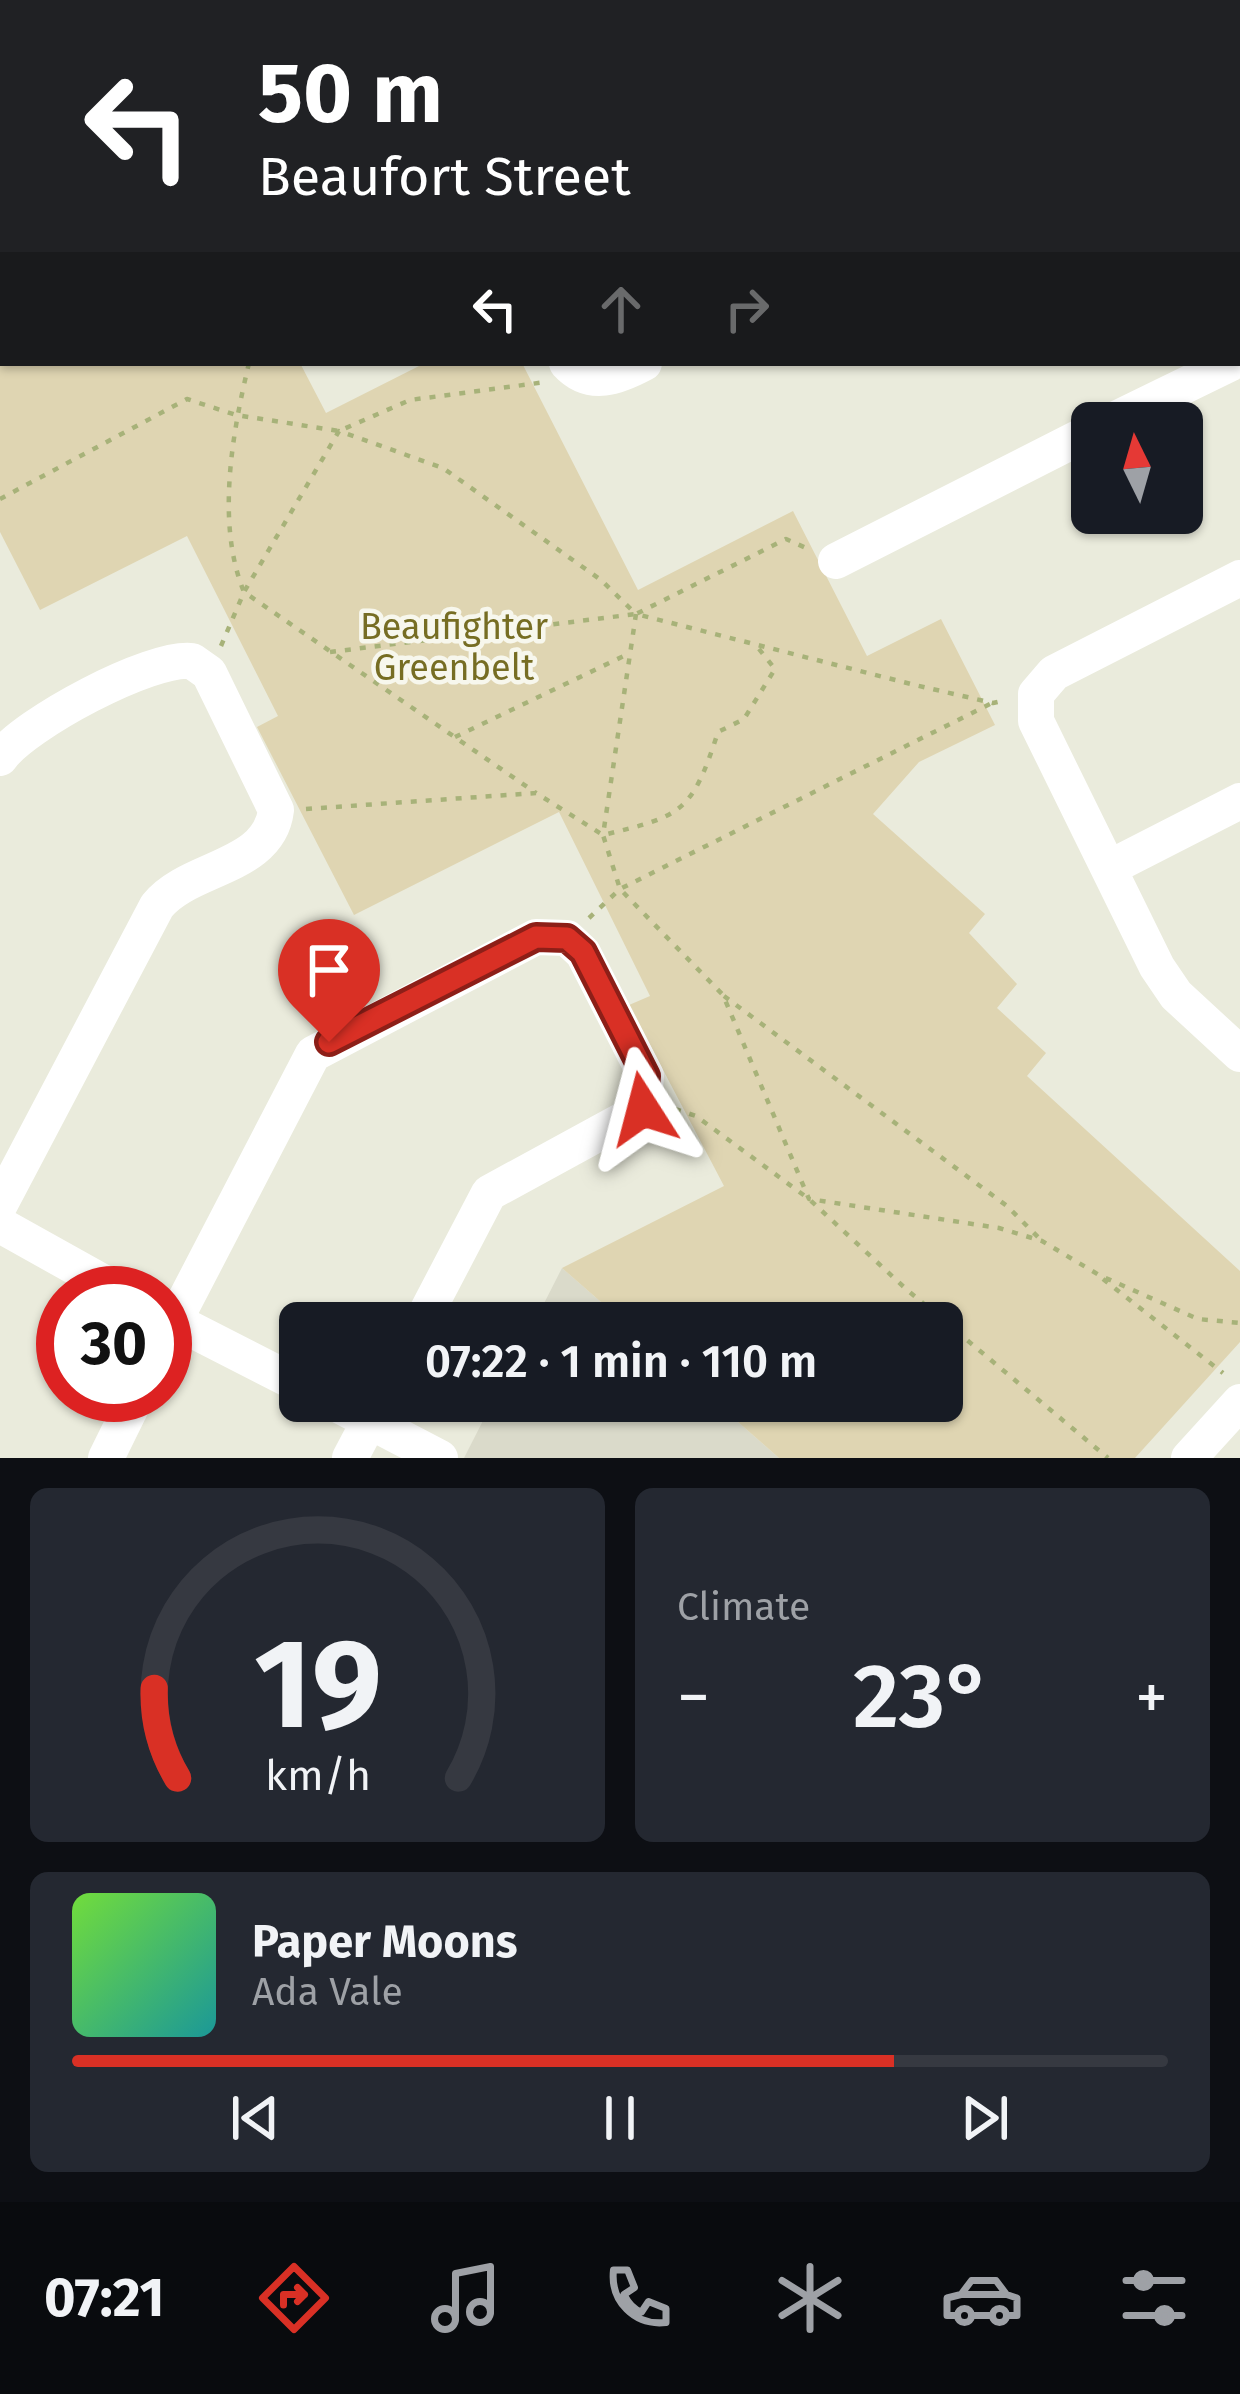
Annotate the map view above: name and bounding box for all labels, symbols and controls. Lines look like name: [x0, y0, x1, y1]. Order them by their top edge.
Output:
text: 50 m: [258, 43, 443, 144]
icon: left: [60, 48, 216, 204]
text: Beaufort Street: [258, 145, 631, 209]
icon: left: [462, 276, 528, 342]
icon: ahead: [588, 276, 654, 342]
icon: right: [714, 276, 780, 342]
north arrow: [1071, 402, 1203, 534]
map controls: [1071, 402, 1203, 534]
park label: Beaufighter Greenbelt: [360, 605, 548, 690]
pin: [278, 919, 380, 1042]
icon: arrive: [296, 937, 362, 1003]
position arrow: [580, 1046, 706, 1172]
speed limit sign: 30: [36, 1266, 192, 1422]
text: 07:22 · 1 min · 110 m: [425, 1335, 817, 1389]
text: Climate: [677, 1584, 810, 1630]
text: 19: [254, 1610, 381, 1760]
text: 23°: [853, 1643, 992, 1751]
text: −: [677, 1658, 710, 1737]
text: +: [1135, 1658, 1168, 1737]
text: km/h: [264, 1750, 371, 1801]
text: Paper Moons: [252, 1915, 517, 1969]
text: Ada Vale: [252, 1969, 403, 2015]
icon: previous: [222, 2085, 288, 2151]
icon: pause: [587, 2085, 653, 2151]
icon: next: [952, 2085, 1018, 2151]
icon: directions: [252, 2256, 336, 2340]
icon: music: [424, 2256, 508, 2340]
icon: phone: [596, 2256, 680, 2340]
icon: climate: [768, 2256, 852, 2340]
icon: car: [940, 2256, 1024, 2340]
icon: filters: [1112, 2256, 1196, 2340]
text: 07:21: [44, 2266, 164, 2330]

